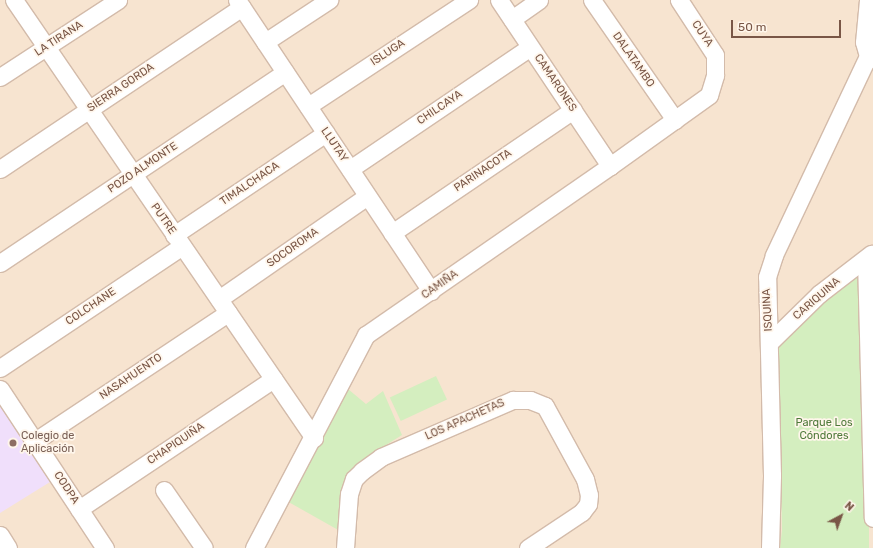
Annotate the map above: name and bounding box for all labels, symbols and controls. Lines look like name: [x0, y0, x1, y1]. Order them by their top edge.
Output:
scale bar: [733, 12, 843, 38]
street label: LA TIRANA: [32, 18, 86, 60]
street label: CUYA: [688, 18, 716, 50]
text: 50 m: [738, 20, 766, 34]
street label: DALATAMBO: [609, 30, 657, 90]
street label: ISLUGA: [368, 37, 408, 69]
street label: CAMARONES: [531, 52, 579, 114]
street label: SIERRA GORDA: [85, 61, 157, 115]
street label: CHILCAYA: [415, 88, 465, 128]
street label: LLUTAY: [318, 125, 350, 165]
street label: POZO ALMONTE: [106, 140, 180, 196]
street label: PARINACOTA: [452, 147, 514, 195]
street label: TIMALCHACA: [218, 159, 282, 209]
street label: PUTRE: [148, 201, 178, 237]
street label: SOCOROMA: [265, 225, 321, 271]
street label: CAMIÑA: [419, 268, 461, 302]
street label: CARIQUINA: [791, 275, 843, 323]
street label: COLCHANE: [63, 285, 119, 329]
street label: ISQUINA: [760, 288, 776, 332]
street label: NASAHUENTO: [97, 351, 165, 403]
street label: LOS APACHETAS: [423, 397, 507, 443]
park label: Parque Los Cóndores: [795, 417, 853, 443]
street label: CHAPIQUIÑA: [145, 420, 207, 468]
place label: Colegio de Aplicación: [21, 430, 74, 456]
marker: Colegio de Aplicación: [8, 438, 18, 448]
street label: CODPA: [51, 469, 81, 507]
north arrow: [821, 496, 861, 536]
text: N: [842, 499, 856, 514]

